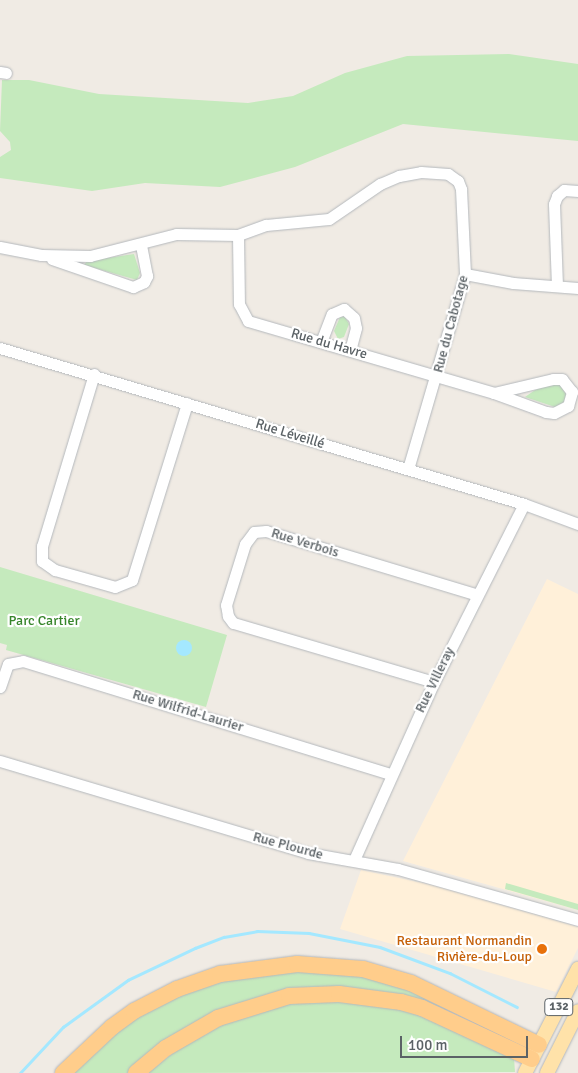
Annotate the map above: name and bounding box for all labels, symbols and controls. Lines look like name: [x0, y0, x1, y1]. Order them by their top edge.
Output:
street label: Rue du Cabotage: [430, 273, 472, 375]
street label: Rue du Havre: [289, 325, 369, 363]
street label: Rue Léveillé: [253, 416, 327, 452]
street label: Rue Verbois: [269, 525, 341, 561]
park label: Parc Cartier: [8, 613, 80, 629]
street label: Rue Villeray: [412, 644, 458, 716]
street label: Rue Wilfrid-Laurier: [130, 686, 246, 736]
street label: Rue Plourde: [251, 829, 325, 863]
place label: Restaurant Normandin Rivière-du-Loup: [397, 933, 532, 966]
marker: Restaurant Normandin Rivière-du-Loup: [536, 943, 548, 955]
road number: 132: [544, 998, 574, 1016]
scale bar: [403, 1026, 530, 1058]
text: 100 m: [408, 1036, 448, 1054]

